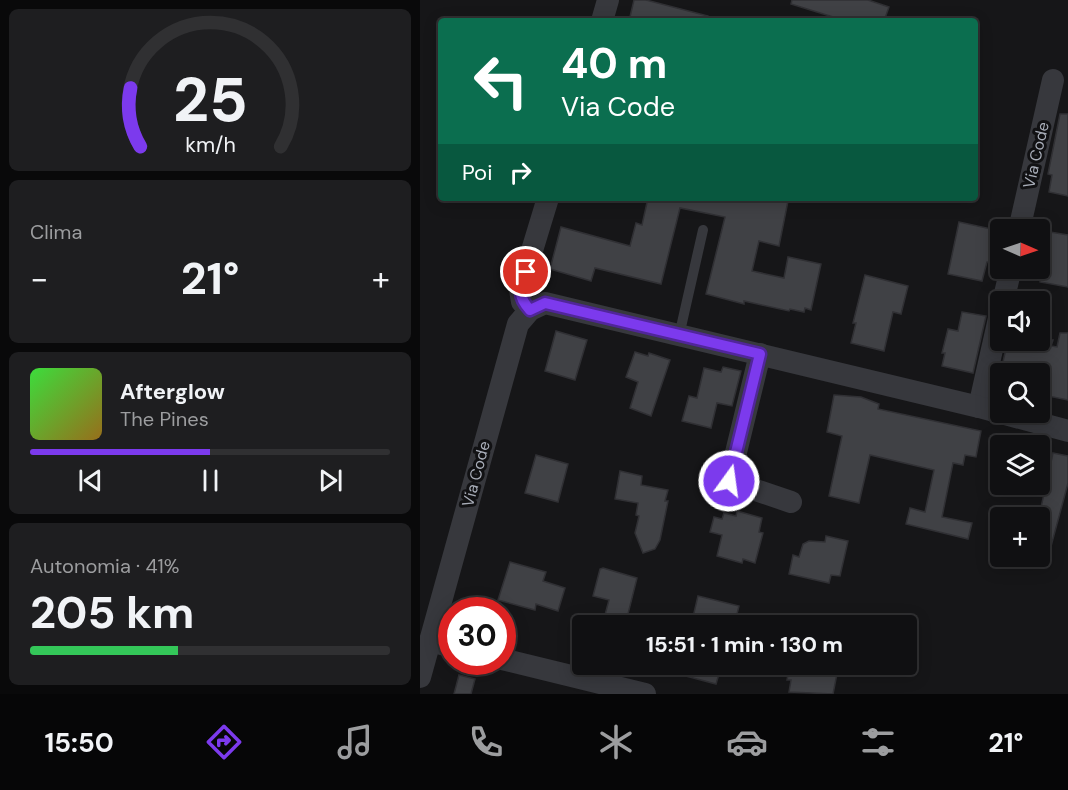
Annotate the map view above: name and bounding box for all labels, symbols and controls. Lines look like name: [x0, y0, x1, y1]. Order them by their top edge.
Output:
text: 40 m: [561, 36, 667, 91]
icon: left: [462, 42, 540, 120]
text: 25: [173, 59, 247, 140]
text: Via Code: [561, 89, 675, 124]
street label: Via Code: [1018, 120, 1054, 190]
text: km/h: [185, 132, 235, 160]
icon: right: [504, 156, 537, 189]
text: Poi: [462, 158, 492, 187]
text: Clima: [30, 219, 82, 245]
north arrow: [990, 219, 1050, 279]
map controls: [990, 219, 1050, 567]
pin: [500, 246, 551, 297]
text: 21°: [181, 249, 239, 308]
icon: arrive: [509, 255, 542, 288]
text: −: [30, 257, 48, 300]
text: +: [372, 257, 390, 300]
button: sound: [990, 291, 1050, 351]
button: search: [990, 363, 1050, 423]
text: Afterglow: [120, 377, 225, 406]
text: The Pines: [120, 406, 209, 432]
button: layers: [990, 435, 1050, 495]
street label: Via Code: [457, 439, 495, 509]
position arrow: [697, 449, 761, 513]
icon: previous: [74, 464, 107, 497]
icon: pause: [194, 464, 227, 497]
icon: next: [314, 464, 347, 497]
button: +: [990, 507, 1050, 567]
text: Autonomia · 41%: [30, 553, 179, 579]
text: 205 km: [30, 583, 194, 642]
speed limit sign: 30: [438, 597, 516, 675]
text: 15:51 · 1 min · 130 m: [646, 630, 843, 659]
icon: directions: [203, 721, 245, 763]
icon: music: [334, 721, 376, 763]
icon: phone: [465, 721, 507, 763]
icon: climate: [595, 721, 637, 763]
icon: car: [726, 721, 768, 763]
icon: filters: [857, 721, 899, 763]
text: 15:50: [44, 725, 114, 760]
text: 21°: [988, 725, 1023, 760]

